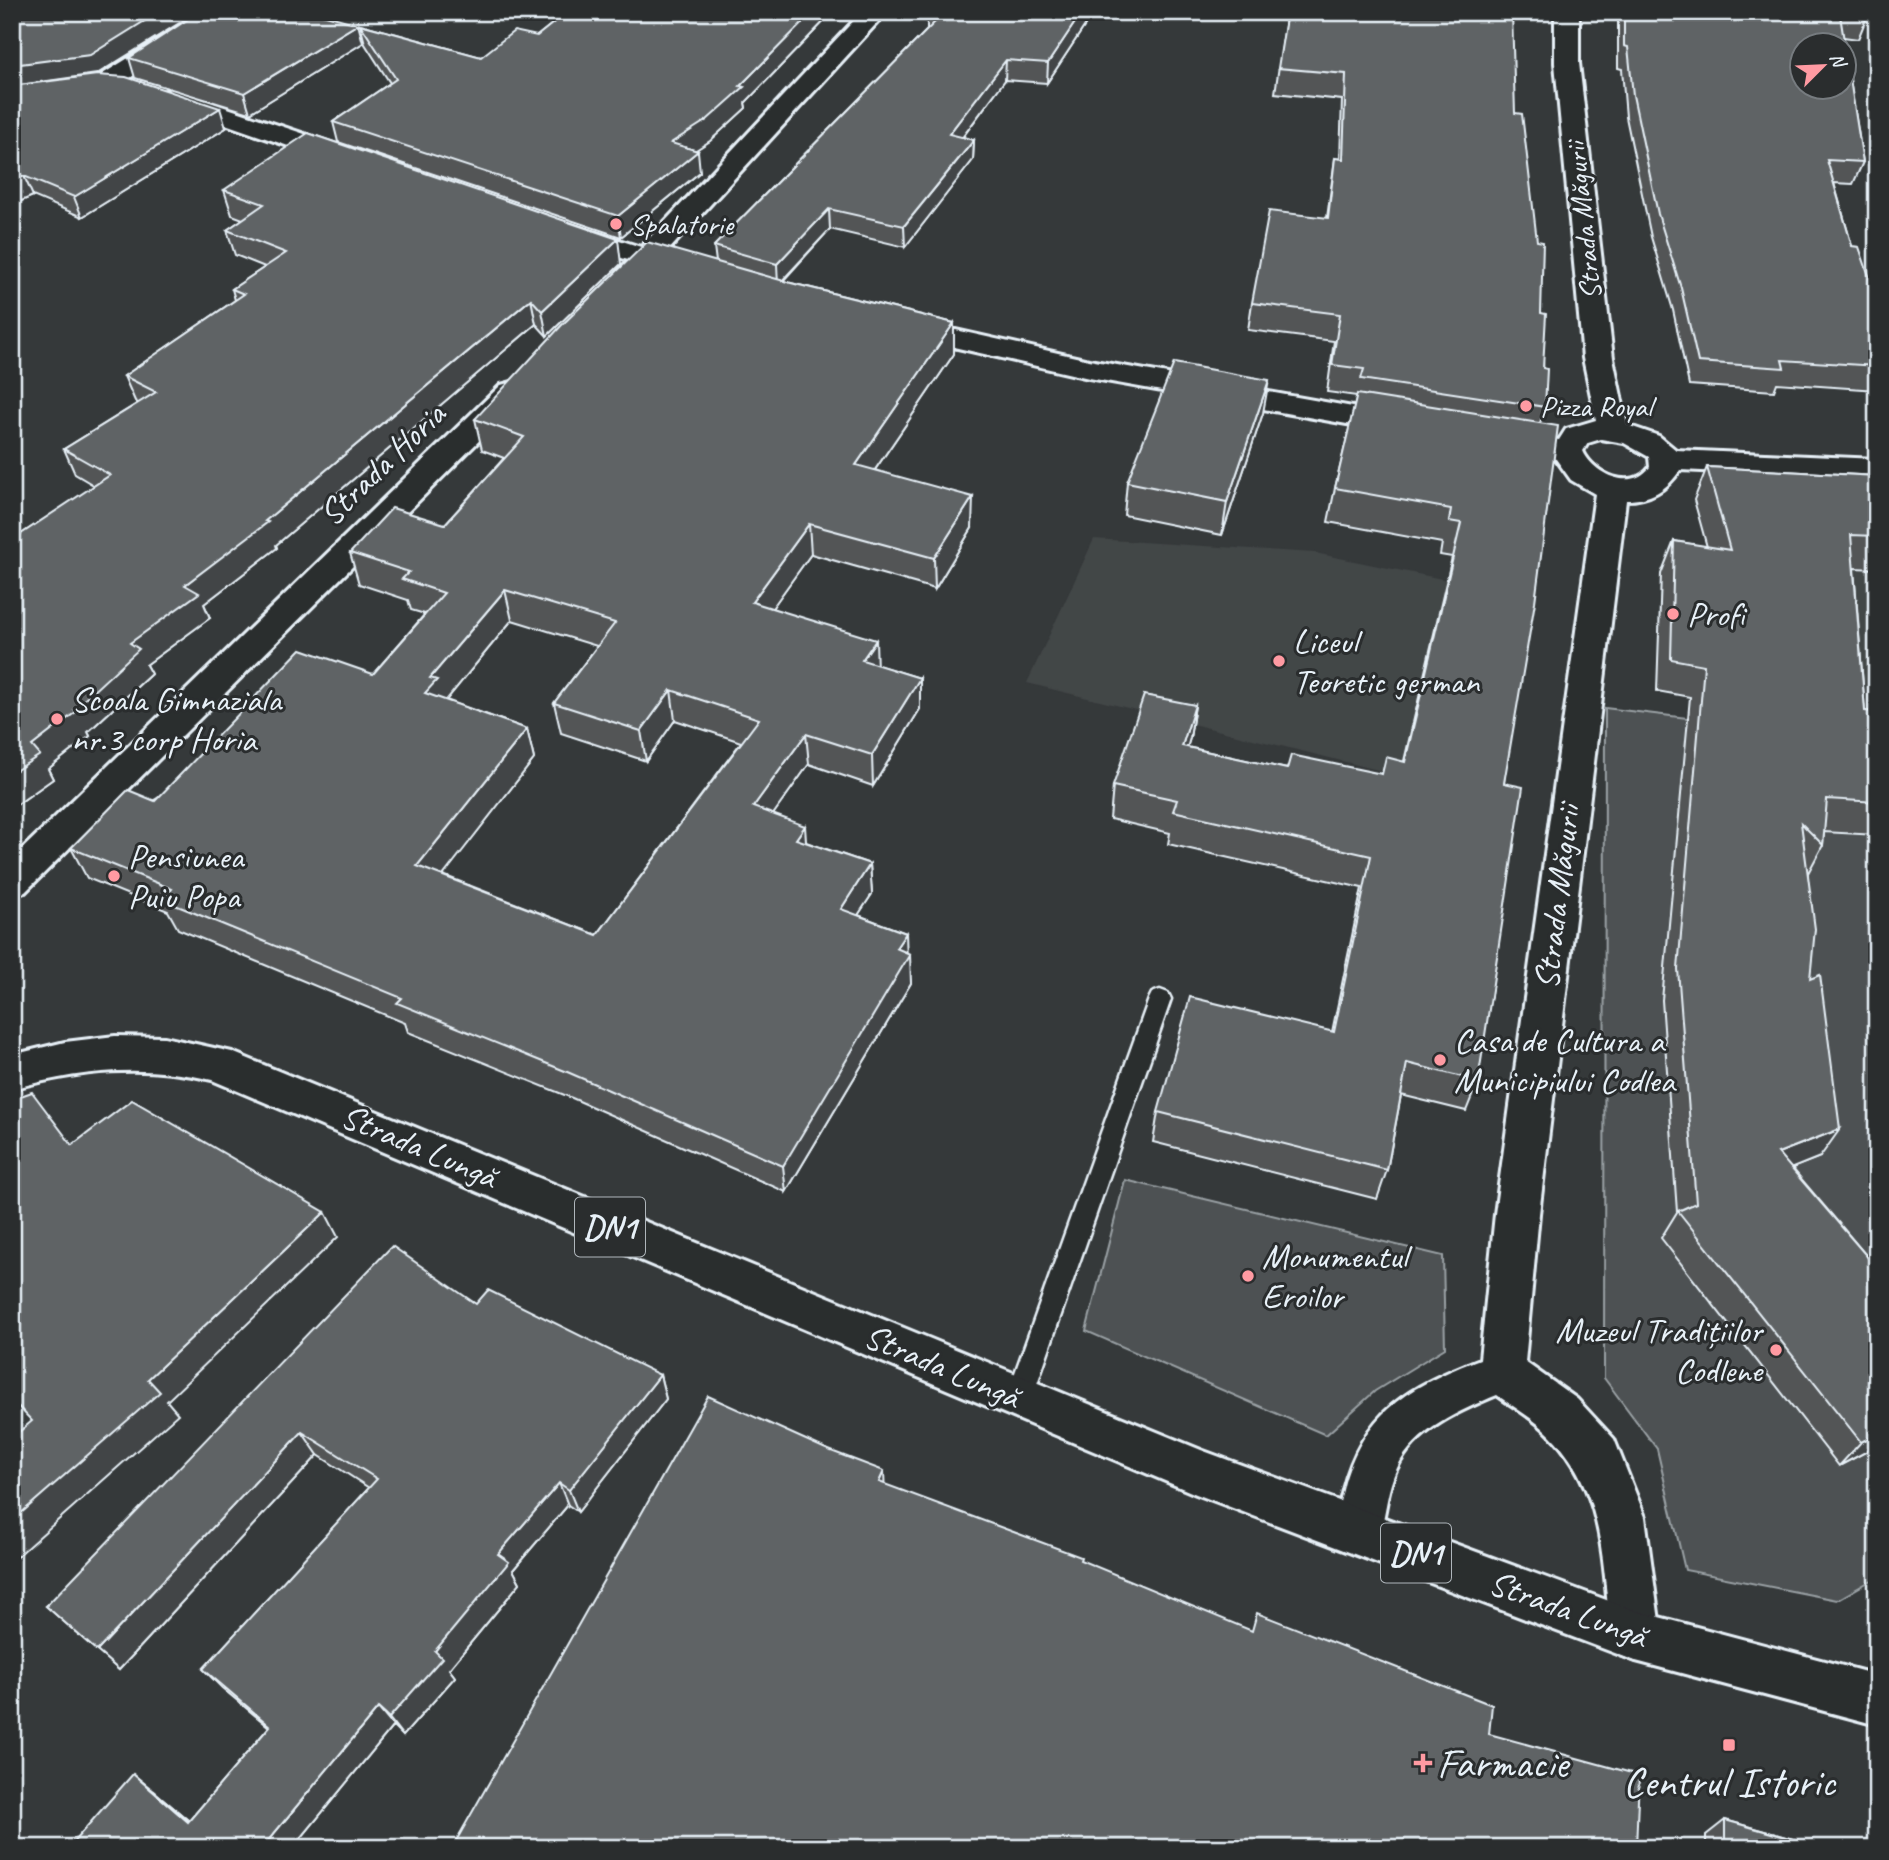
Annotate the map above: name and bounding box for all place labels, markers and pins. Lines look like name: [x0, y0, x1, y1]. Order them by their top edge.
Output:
place label: Spalatorie: [630, 205, 735, 243]
marker: Spalatorie: [608, 216, 624, 232]
place label: Pizza Royal: [1540, 387, 1657, 425]
marker: Pizza Royal: [1518, 398, 1534, 414]
place label: Profi: [1687, 592, 1748, 637]
marker: Profi: [1665, 606, 1681, 622]
place label: Liceul Teoretic german: [1293, 619, 1481, 704]
marker: Liceul Teoretic german: [1271, 653, 1287, 669]
place label: Scoala Gimnaziala nr.3 corp Horia: [71, 677, 283, 762]
marker: Scoala Gimnaziala nr.3 corp Horia: [49, 711, 65, 727]
place label: Pensiunea Puiu Popa: [128, 834, 245, 919]
marker: Pensiunea Puiu Popa: [106, 868, 122, 884]
place label: Casa de Cultura a Municipiului Codlea: [1454, 1018, 1677, 1103]
marker: Casa de Cultura a Municipiului Codlea: [1432, 1052, 1448, 1068]
place label: Monumentul Eroilor: [1262, 1234, 1413, 1319]
marker: Monumentul Eroilor: [1240, 1268, 1256, 1284]
place label: Muzeul Tradițiilor Codlene: [1555, 1308, 1765, 1393]
marker: Muzeul Tradițiilor Codlene: [1768, 1342, 1784, 1358]
place label: Farmacie: [1437, 1737, 1571, 1790]
marker: Centrul Istoric: [1721, 1737, 1737, 1753]
marker: Farmacie: [1415, 1755, 1431, 1771]
place label: Centrul Istoric: [1623, 1756, 1837, 1809]

